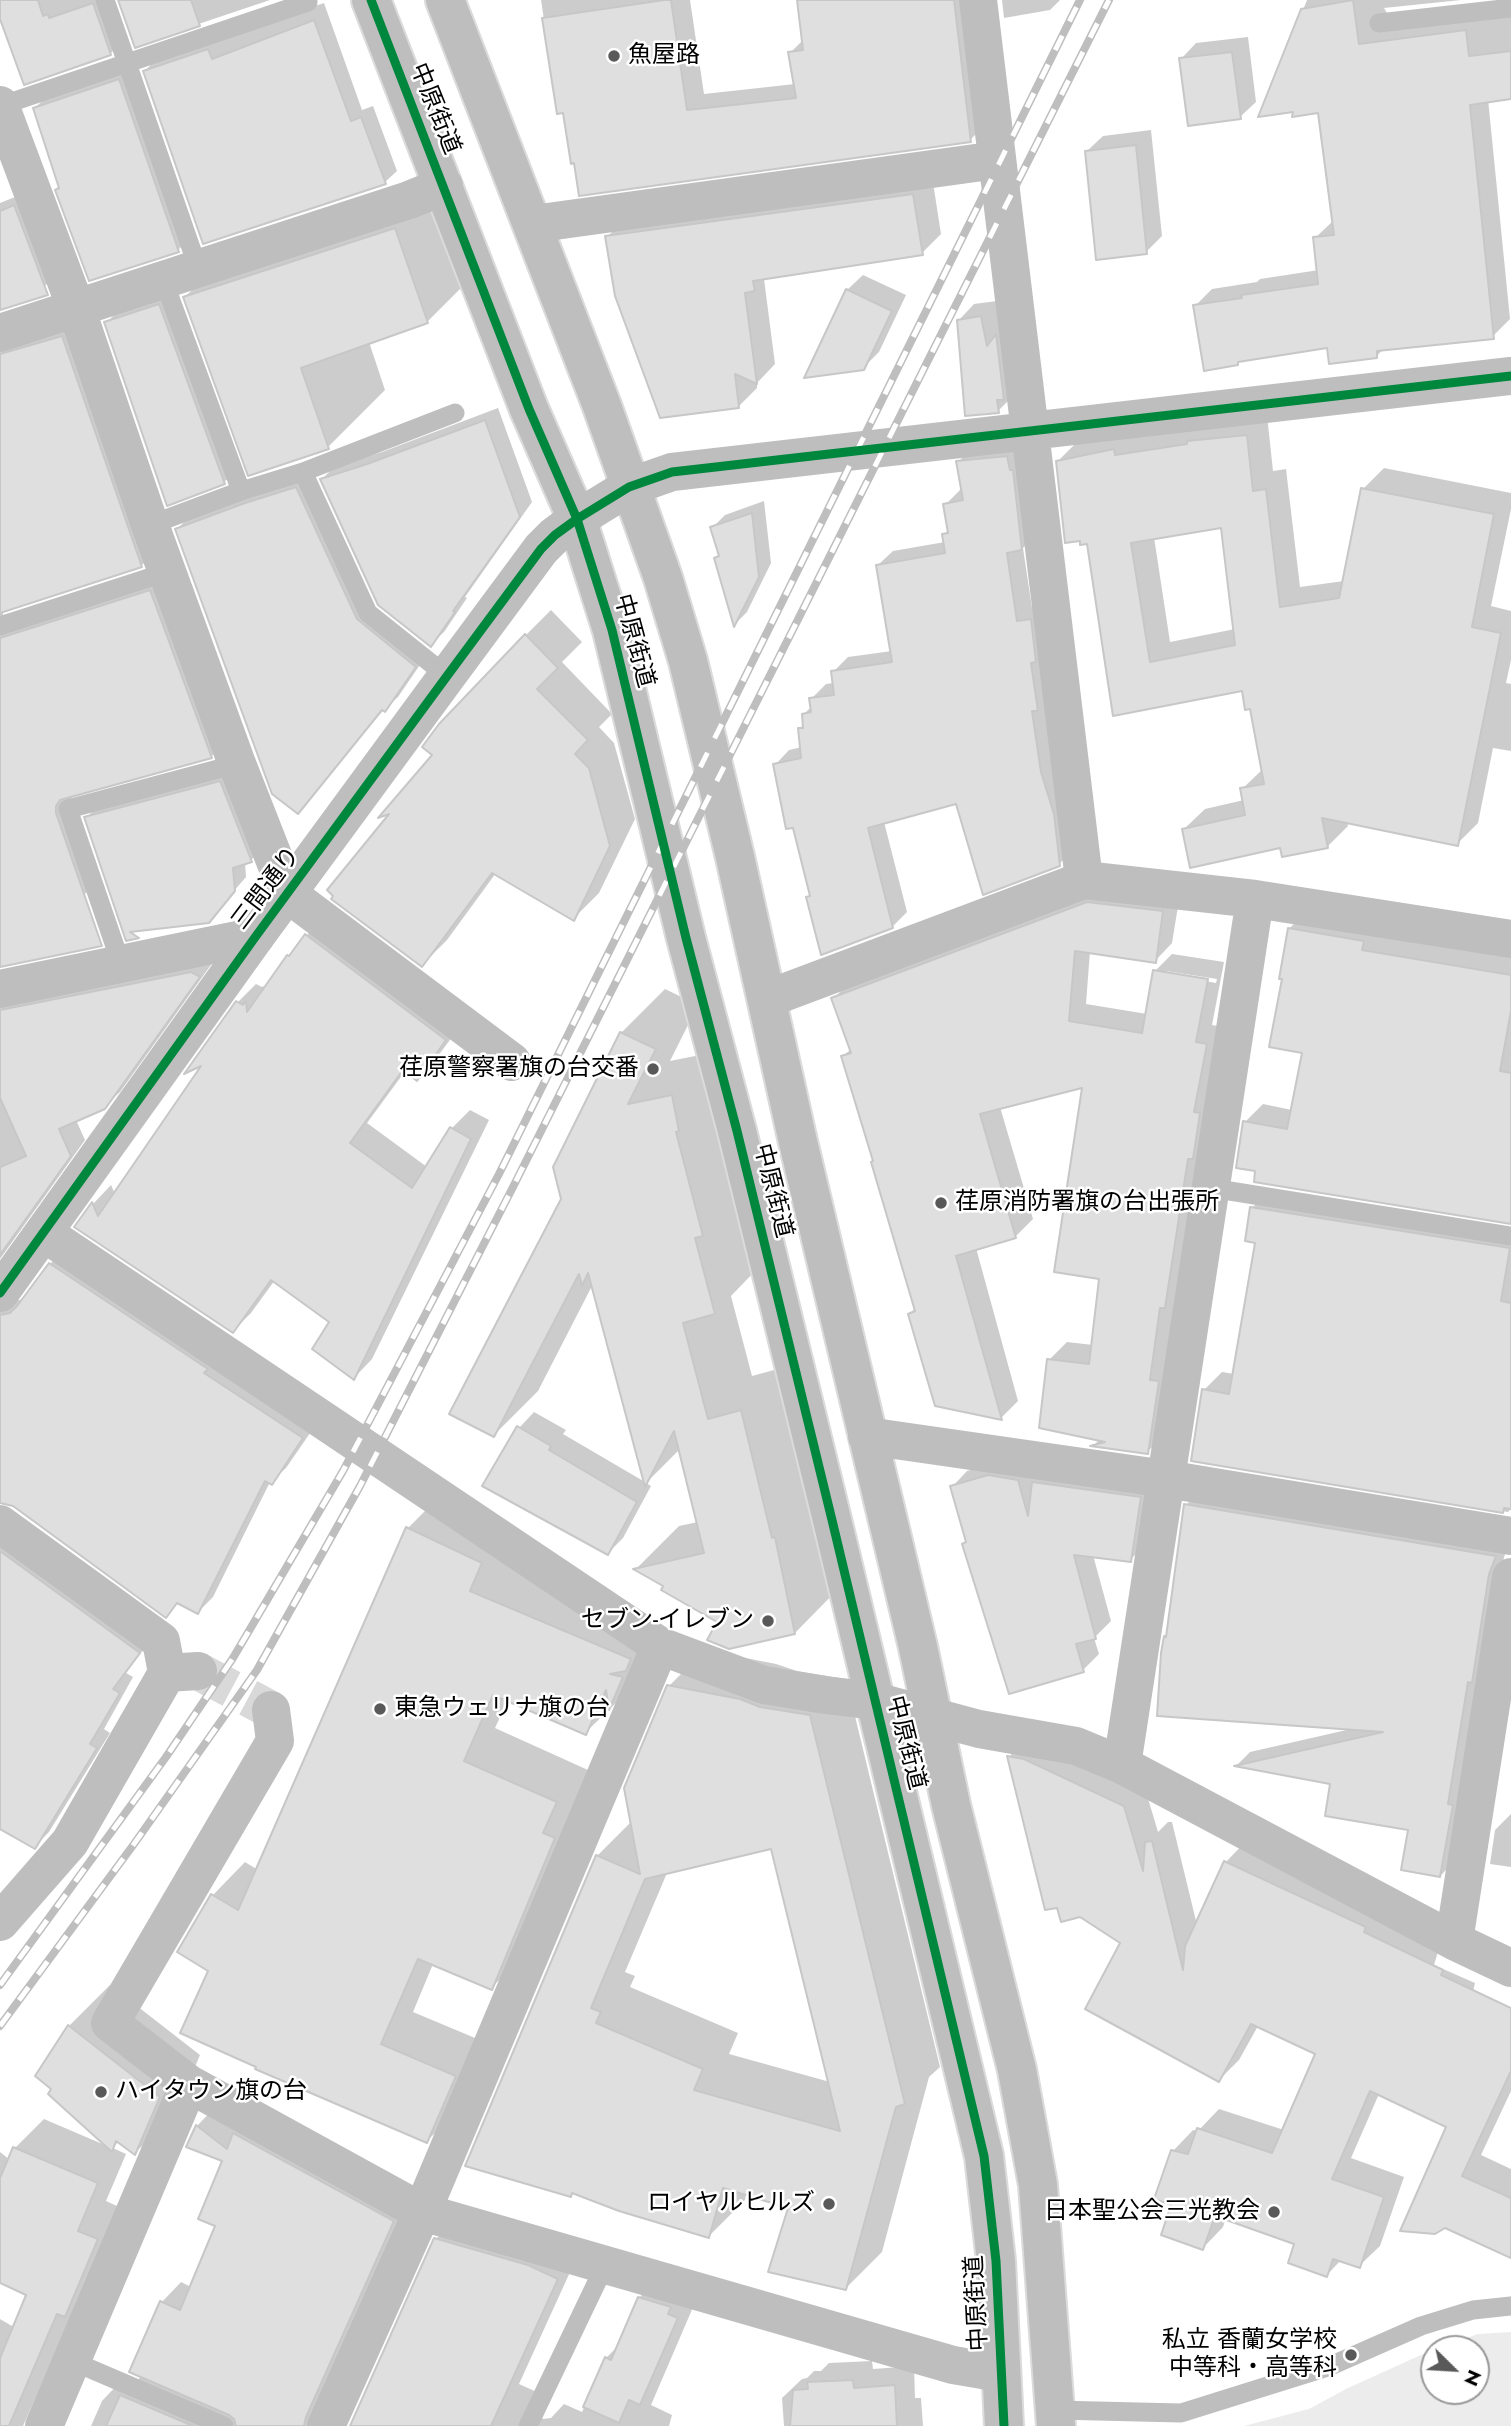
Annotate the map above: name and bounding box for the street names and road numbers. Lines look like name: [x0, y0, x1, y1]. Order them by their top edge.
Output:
street label: 中原街道: [403, 59, 465, 159]
street label: 中原街道: [607, 591, 659, 691]
street label: 三間通り: [227, 842, 307, 936]
street label: 中原街道: [746, 1141, 798, 1241]
street label: 中原街道: [879, 1693, 931, 1793]
street label: 中原街道: [961, 2254, 995, 2352]

